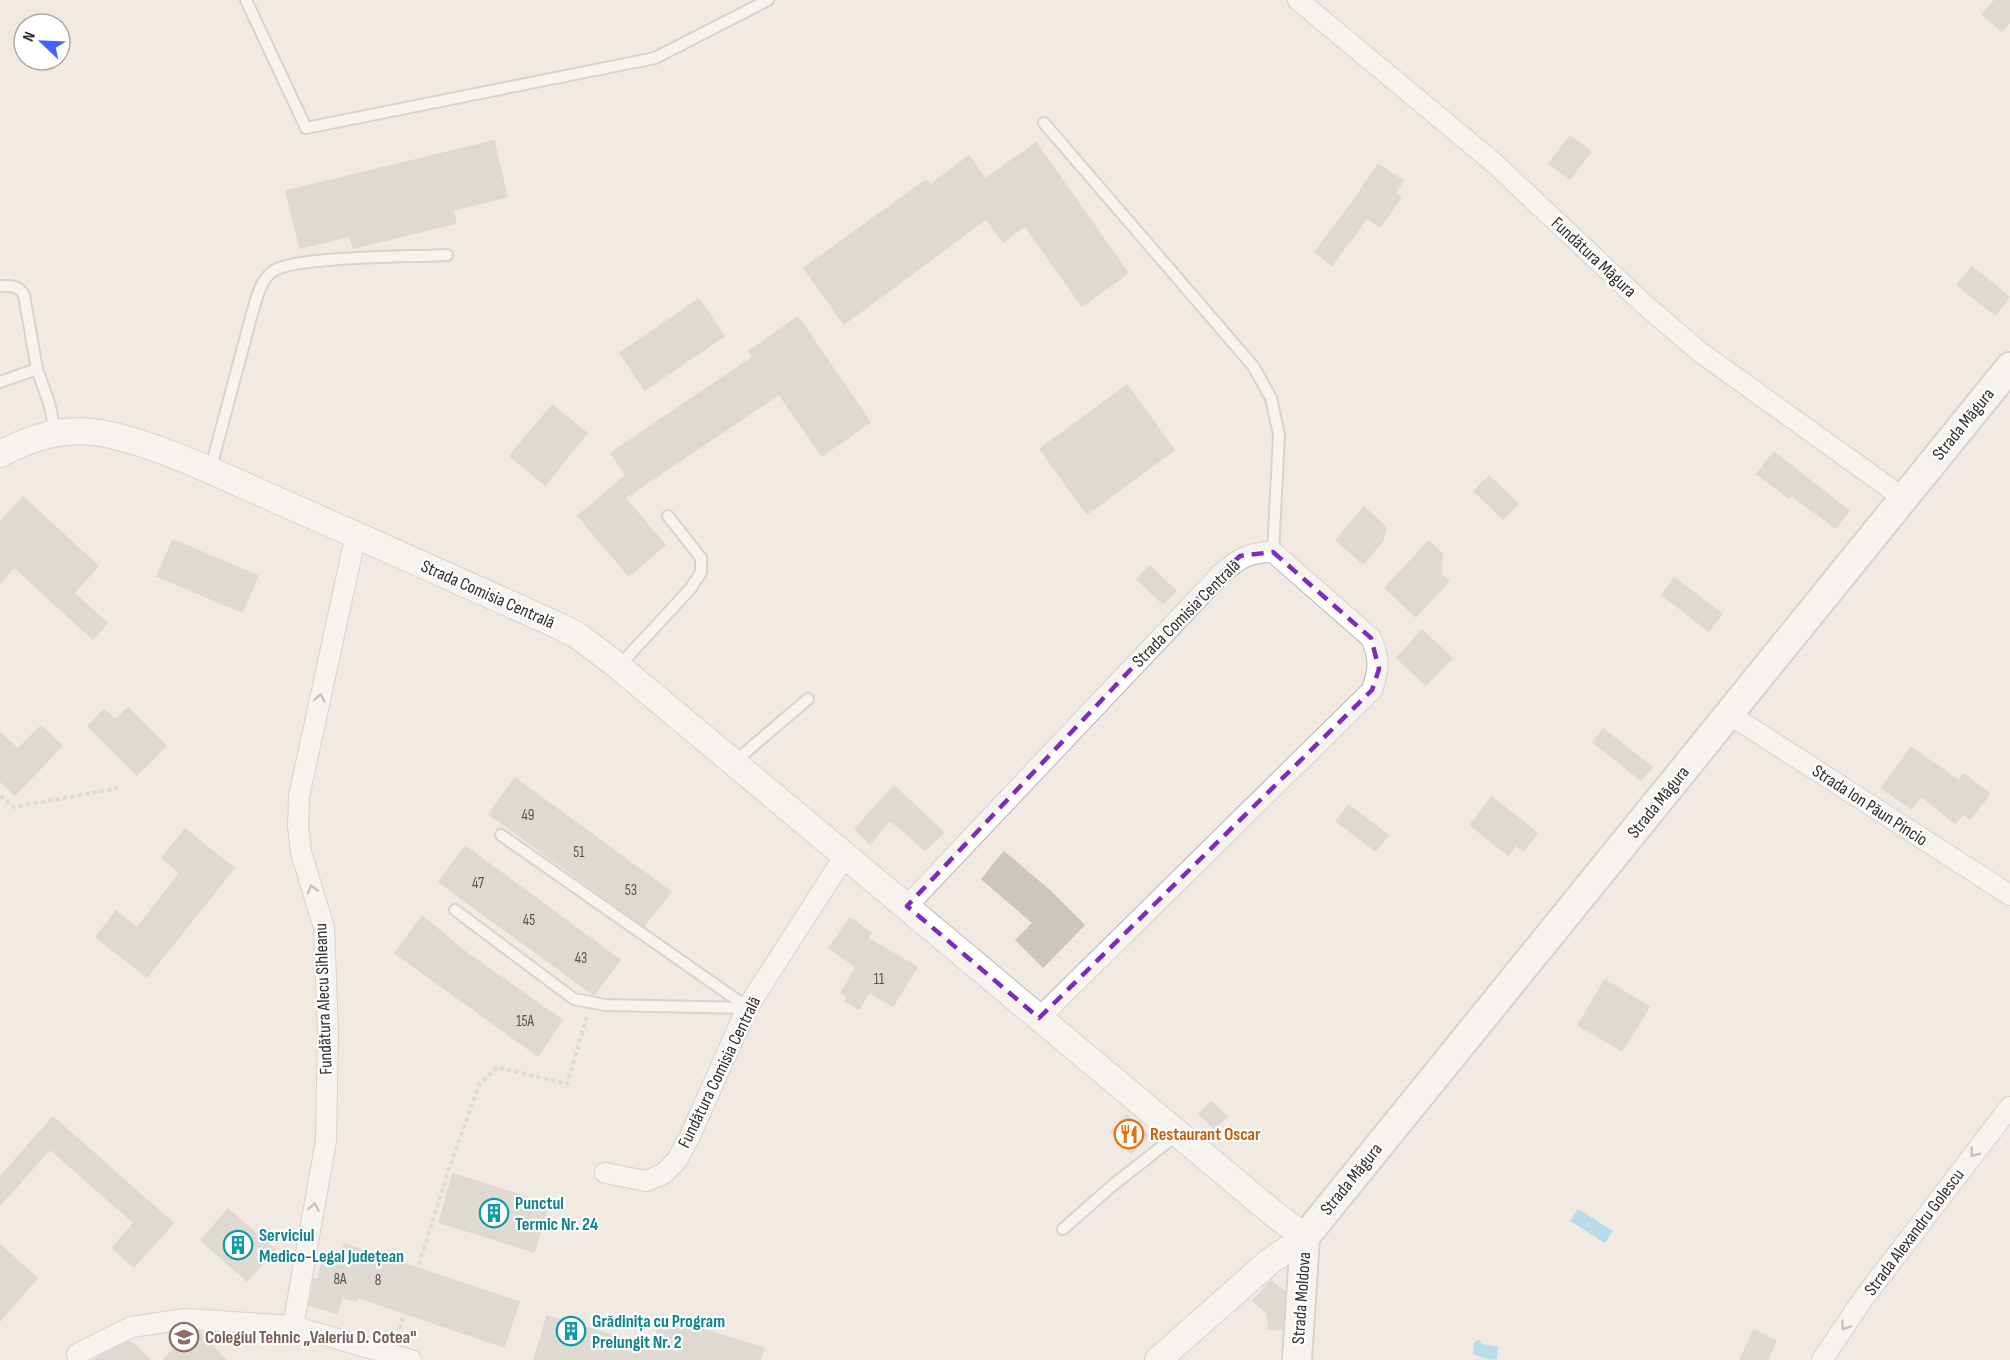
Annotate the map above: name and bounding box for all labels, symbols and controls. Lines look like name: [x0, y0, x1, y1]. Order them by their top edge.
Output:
north arrow: [12, 12, 72, 72]
text: N: [19, 29, 40, 44]
street label: Fundătura Măgura: [1547, 213, 1640, 302]
street label: Strada Măgura: [1928, 384, 1999, 465]
street label: Strada Comisia Centrală: [1128, 555, 1245, 672]
street label: Strada Comisia Centrală: [418, 556, 558, 633]
one-way arrow: [313, 693, 326, 703]
street label: Strada Ion Păun Pincio: [1808, 760, 1931, 850]
street label: Strada Măgura: [1623, 762, 1694, 843]
house number: 49: [522, 806, 534, 825]
house number: 51: [573, 843, 585, 862]
house number: 47: [472, 874, 484, 893]
house number: 53: [625, 881, 637, 900]
one-way arrow: [307, 884, 319, 894]
house number: 45: [523, 911, 535, 930]
street label: Fundătura Alecu Sihleanu: [310, 923, 337, 1075]
house number: 43: [575, 949, 587, 968]
house number: 11: [874, 970, 885, 989]
street label: Fundătura Comisia Centrală: [674, 993, 765, 1151]
house number: 15A: [516, 1012, 534, 1031]
restaurant icon: Restaurant Oscar: [1113, 1118, 1145, 1150]
place label: Restaurant Oscar: [1150, 1124, 1261, 1145]
street label: Strada Măgura: [1316, 1139, 1387, 1220]
one-way arrow: [1971, 1147, 1982, 1158]
street label: Strada Alexandru Golescu: [1860, 1165, 1969, 1300]
place label: Punctul Termic Nr. 24: [515, 1193, 599, 1235]
building icon: Punctul Termic Nr. 24: [478, 1197, 510, 1229]
one-way arrow: [307, 1202, 320, 1212]
place label: Serviciul Medico-Legal Județean: [259, 1225, 404, 1267]
building icon: Serviciul Medico-Legal Județean: [222, 1229, 254, 1261]
street label: Strada Moldova: [1288, 1251, 1315, 1345]
house number: 8A: [334, 1270, 347, 1289]
house number: 8: [375, 1271, 381, 1290]
place label: Grădinița cu Program Prelungit Nr. 2: [592, 1311, 725, 1353]
building icon: Grădinița cu Program Prelungit Nr. 2: [555, 1315, 587, 1347]
one-way arrow: [1841, 1319, 1852, 1330]
school or university icon: Colegiul Tehnic „Valeriu D. Cotea": [168, 1321, 200, 1353]
place label: Colegiul Tehnic „Valeriu D. Cotea": [205, 1327, 416, 1348]

